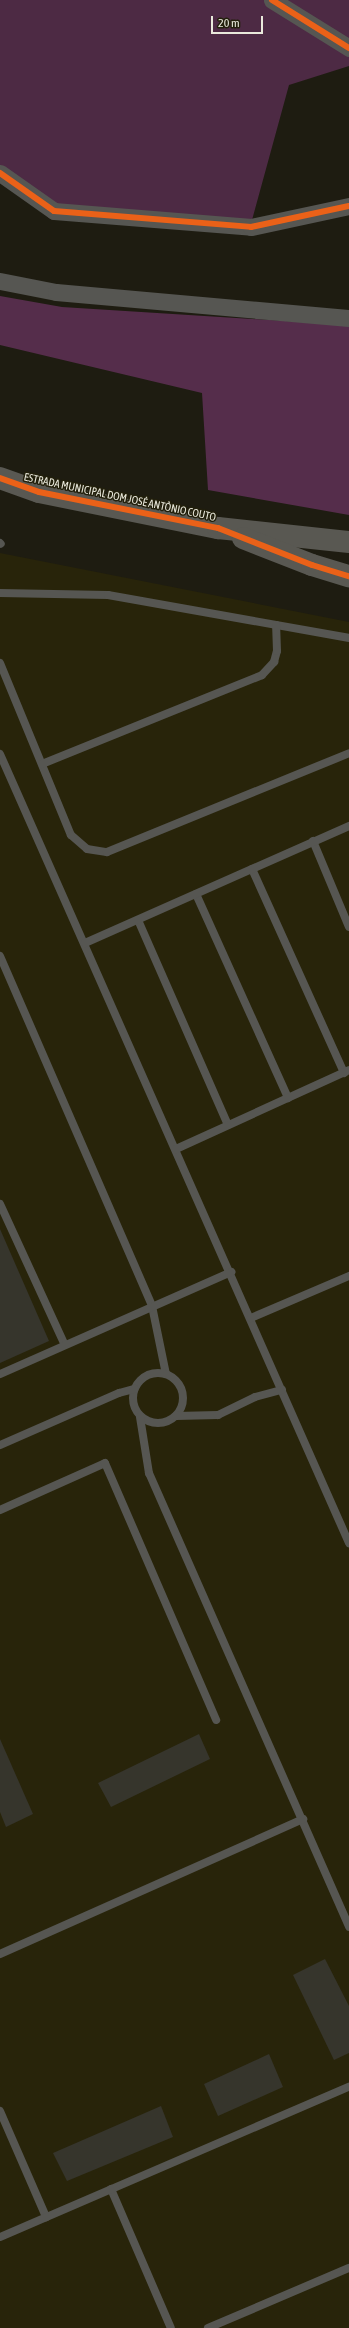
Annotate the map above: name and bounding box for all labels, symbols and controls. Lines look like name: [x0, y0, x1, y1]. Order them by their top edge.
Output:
scale bar: [213, 8, 265, 34]
text: 20 m: [218, 16, 240, 30]
street label: ESTRADA MUNICIPAL DOM JOSÉ ANTÔNIO COUTO: [23, 470, 217, 524]

